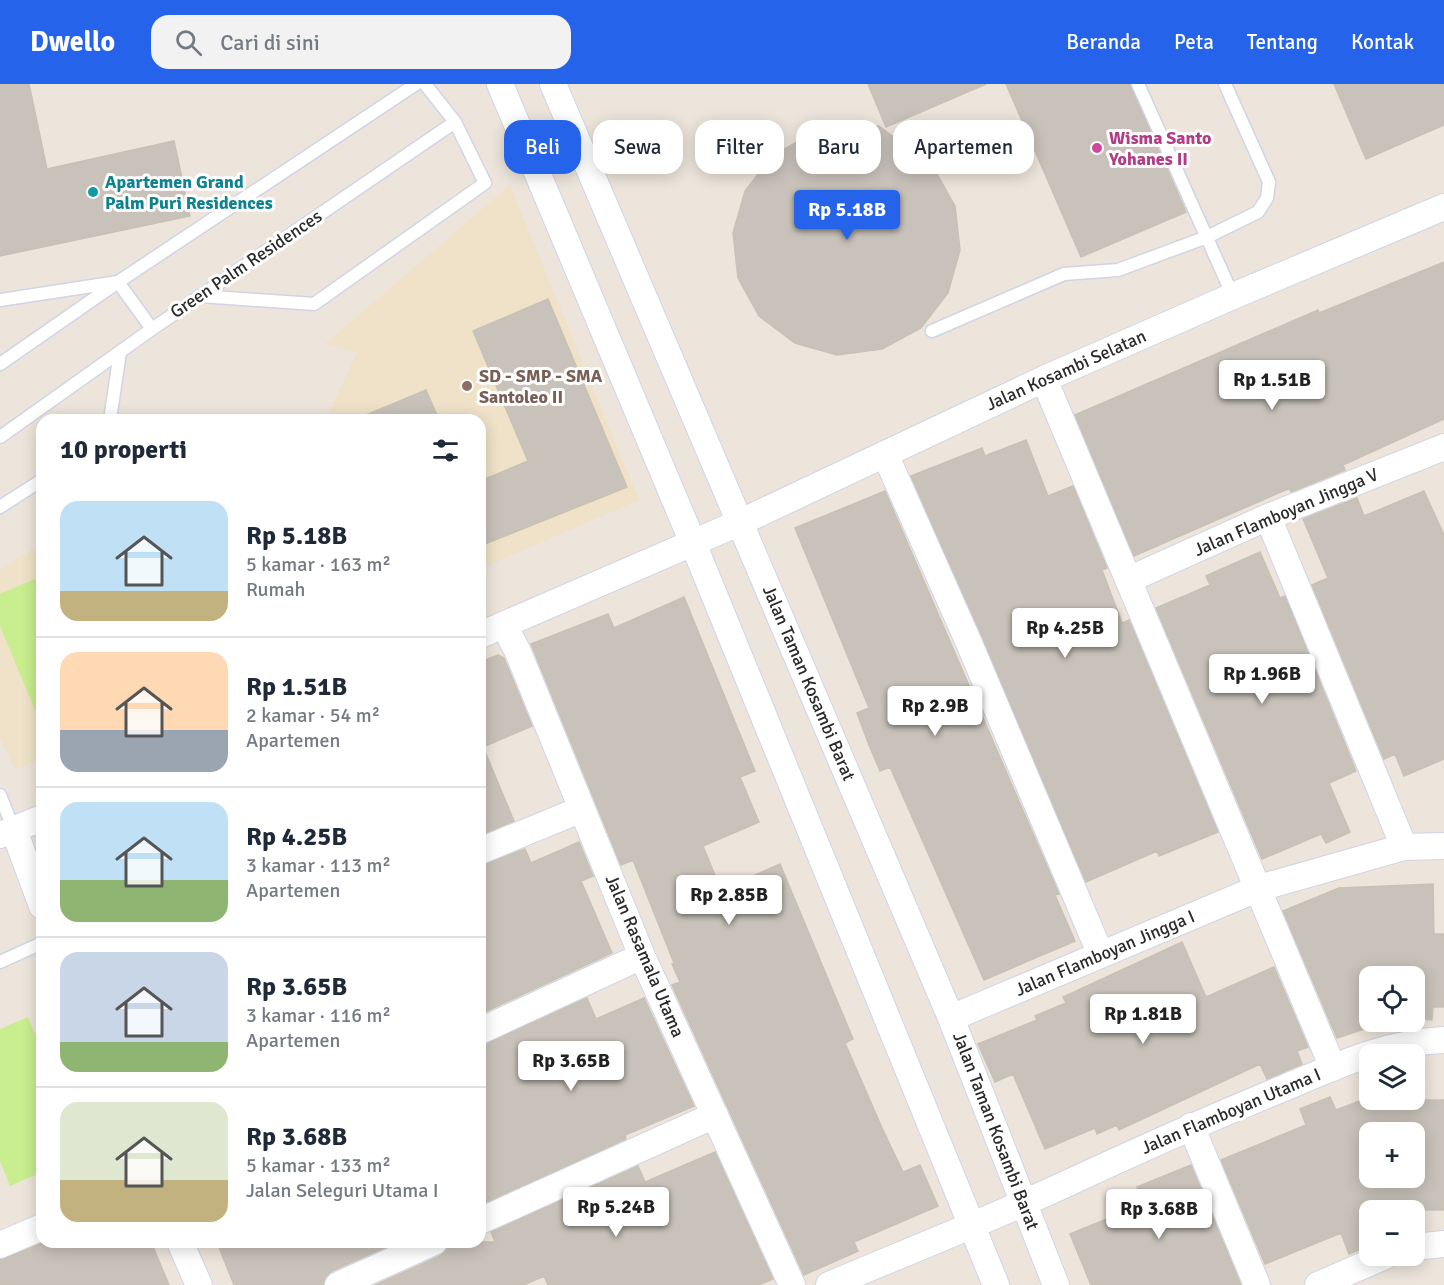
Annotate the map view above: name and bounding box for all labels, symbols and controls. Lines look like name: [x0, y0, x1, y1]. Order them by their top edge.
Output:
search box: [151, 15, 571, 69]
text: Dwello: [30, 25, 115, 59]
icon: search: [172, 26, 205, 59]
text: Cari di sini: [220, 29, 320, 56]
text: Beranda: [1066, 29, 1141, 55]
text: Peta: [1174, 29, 1214, 55]
text: Tentang: [1247, 29, 1318, 55]
text: Kontak: [1351, 29, 1414, 55]
chip: Beli: [504, 120, 581, 174]
chip: Sewa: [593, 120, 683, 174]
chip: Filter: [695, 120, 784, 174]
chip: Baru: [796, 120, 881, 174]
chip: Apartemen: [893, 120, 1034, 174]
place label: Wisma Santo Yohanes II: [1108, 127, 1211, 170]
marker: Wisma Santo Yohanes II: [1090, 141, 1104, 155]
place label: Apartemen Grand Palm Puri Residences: [105, 171, 273, 214]
marker: Apartemen Grand Palm Puri Residences: [86, 185, 100, 199]
pin: Rp 5.18B: [785, 190, 909, 241]
text: Rp 5.18B: [808, 197, 886, 222]
street label: Green Palm Residences: [166, 205, 326, 323]
street label: Jalan Kosambi Selatan: [983, 325, 1149, 415]
pin: Rp 1.51B: [1210, 360, 1334, 411]
place label: SD - SMP - SMA Santoleo II: [479, 365, 603, 408]
text: Rp 1.51B: [1233, 367, 1311, 392]
marker: SD - SMP - SMA Santoleo II: [460, 379, 474, 393]
text: 10 properti: [60, 434, 187, 466]
icon: filters: [429, 434, 462, 467]
street label: Jalan Flamboyan Jingga V: [1191, 463, 1382, 561]
text: Rp 5.18B: [246, 520, 347, 552]
icon: home: [108, 525, 180, 597]
text: 5 kamar · 163 m²: [246, 552, 391, 577]
text: Rumah: [246, 577, 306, 602]
street label: Jalan Taman Kosambi Barat: [758, 582, 860, 784]
pin: Rp 4.25B: [1003, 608, 1127, 659]
text: Rp 4.25B: [1026, 615, 1104, 640]
pin: Rp 1.96B: [1200, 654, 1324, 705]
text: Rp 1.96B: [1223, 661, 1301, 686]
text: Rp 1.51B: [246, 671, 347, 703]
icon: home: [108, 676, 180, 748]
pin: Rp 2.9B: [880, 686, 990, 737]
text: Rp 2.9B: [901, 693, 969, 718]
text: 2 kamar · 54 m²: [246, 703, 380, 728]
text: Apartemen: [246, 728, 340, 753]
text: Rp 4.25B: [246, 821, 347, 853]
icon: home: [108, 826, 180, 898]
text: 3 kamar · 113 m²: [246, 853, 391, 878]
street label: Jalan Rasamala Utama: [601, 871, 689, 1041]
pin: Rp 2.85B: [667, 875, 791, 926]
text: Apartemen: [246, 878, 340, 903]
text: Rp 2.85B: [690, 882, 768, 907]
street label: Jalan Flamboyan Jingga I: [1012, 905, 1198, 1001]
map controls: [1359, 966, 1425, 1266]
button: locate: [1359, 966, 1425, 1032]
text: Rp 3.65B: [246, 971, 347, 1003]
icon: home: [108, 976, 180, 1048]
pin: Rp 1.81B: [1081, 994, 1205, 1045]
text: Rp 1.81B: [1104, 1001, 1182, 1026]
text: 3 kamar · 116 m²: [246, 1003, 391, 1028]
text: Apartemen: [246, 1028, 340, 1053]
street label: Jalan Taman Kosambi Barat: [948, 1029, 1044, 1233]
pin: Rp 3.65B: [509, 1041, 633, 1092]
button: layers: [1359, 1044, 1425, 1110]
text: Rp 3.65B: [532, 1048, 610, 1073]
street label: Jalan Flamboyan Utama I: [1138, 1063, 1324, 1159]
text: Rp 3.68B: [246, 1121, 347, 1153]
button: +: [1359, 1122, 1425, 1188]
icon: home: [108, 1126, 180, 1198]
text: 5 kamar · 133 m²: [246, 1153, 391, 1178]
text: Jalan Seleguri Utama I: [246, 1178, 439, 1203]
pin: Rp 5.24B: [554, 1187, 678, 1238]
pin: Rp 3.68B: [1097, 1189, 1221, 1240]
text: Rp 5.24B: [577, 1194, 655, 1219]
text: Rp 3.68B: [1120, 1196, 1198, 1221]
button: −: [1359, 1200, 1425, 1266]

